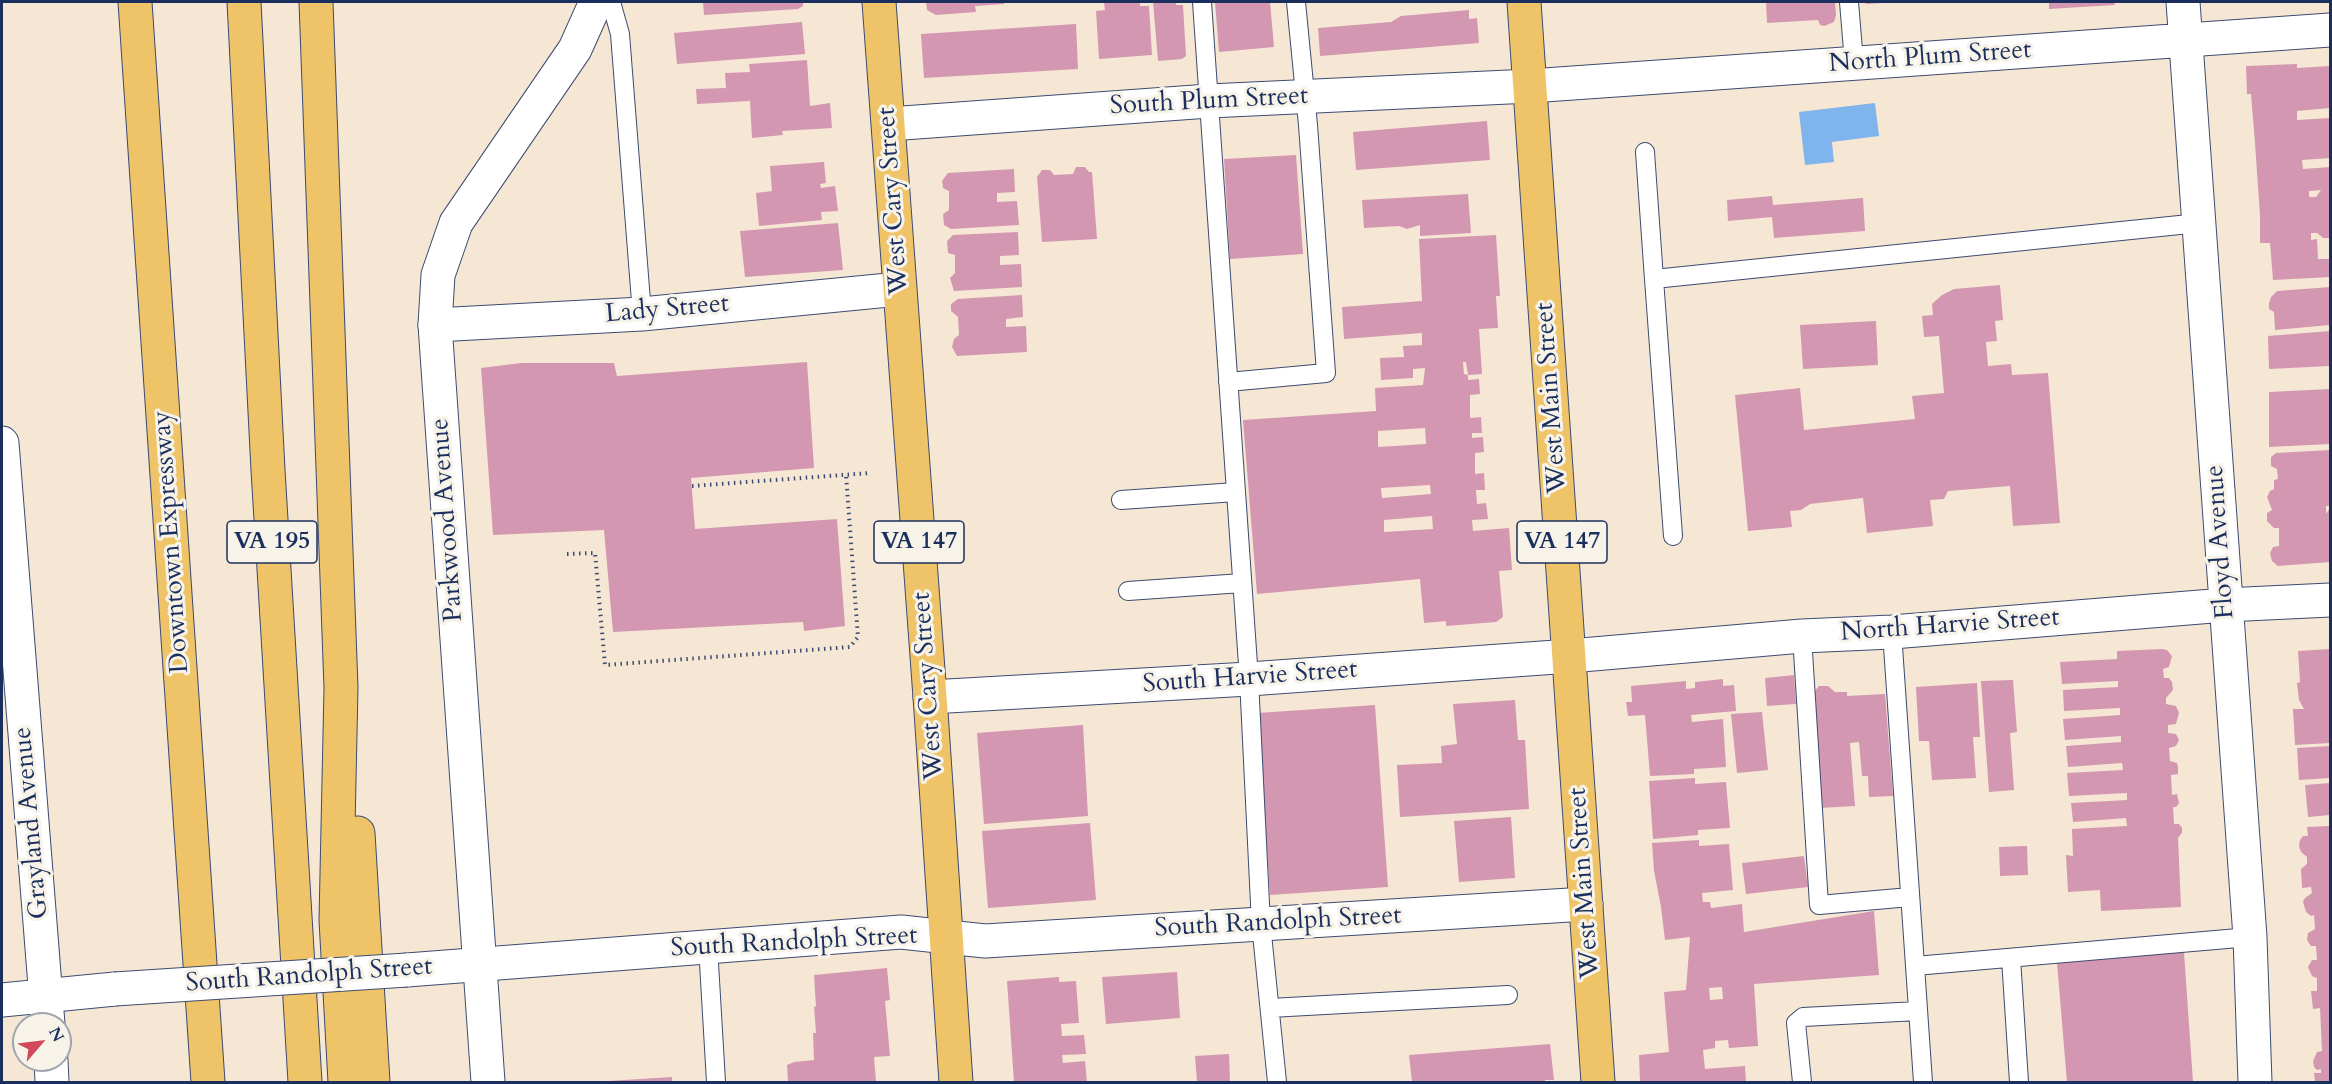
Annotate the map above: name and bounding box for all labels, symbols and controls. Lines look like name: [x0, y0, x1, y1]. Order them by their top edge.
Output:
street label: North Plum Street: [1828, 35, 2032, 81]
street label: South Plum Street: [1109, 81, 1309, 123]
street label: West Cary Street: [872, 106, 916, 296]
street label: Lady Street: [604, 289, 730, 331]
street label: West Main Street: [1530, 301, 1574, 495]
street label: Downtown Expressway: [147, 410, 197, 674]
street label: Parkwood Avenue: [425, 417, 471, 623]
street label: Floyd Avenue: [2200, 464, 2242, 620]
road number: VA 195: [227, 521, 317, 563]
road number: VA 147: [874, 521, 964, 563]
road number: VA 147: [1517, 521, 1607, 563]
street label: West Cary Street: [907, 591, 951, 781]
street label: North Harvie Street: [1839, 603, 2061, 649]
street label: South Harvie Street: [1142, 655, 1358, 701]
street label: Grayland Avenue: [8, 726, 56, 920]
street label: West Main Street: [1563, 786, 1607, 980]
street label: South Randolph Street: [1154, 901, 1402, 945]
street label: South Randolph Street: [670, 921, 918, 965]
street label: South Randolph Street: [185, 952, 433, 1000]
north arrow: [12, 1012, 72, 1072]
text: N: [43, 1023, 69, 1046]

